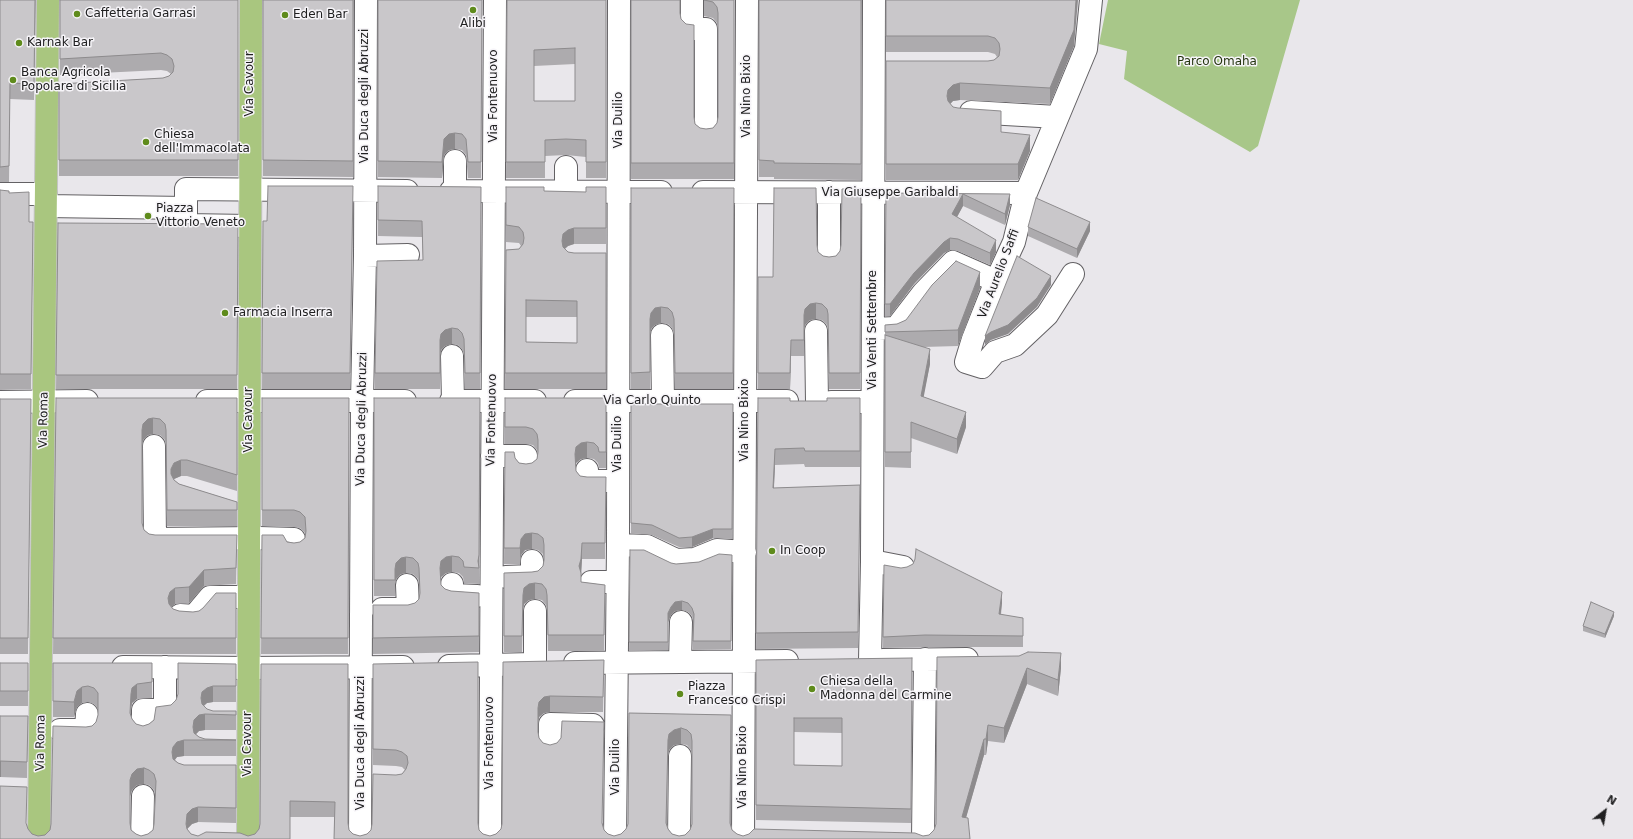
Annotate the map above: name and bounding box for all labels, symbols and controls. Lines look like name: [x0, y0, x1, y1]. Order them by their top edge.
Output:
marker: Alibi: [468, 5, 478, 15]
place label: Caffetteria Garrasi: [85, 7, 196, 21]
place label: Eden Bar: [293, 8, 348, 22]
marker: Caffetteria Garrasi: [72, 9, 82, 19]
marker: Eden Bar: [280, 10, 290, 20]
place label: Alibi: [460, 17, 486, 31]
street label: Via Duca degli Abruzzi: [358, 29, 372, 163]
place label: Karnak Bar: [27, 36, 93, 50]
marker: Karnak Bar: [14, 38, 24, 48]
street label: Via Fontenuovo: [487, 50, 501, 142]
street label: Via Cavour: [243, 51, 257, 117]
street label: Via Nino Bixio: [740, 55, 754, 137]
park label: Parco Omaha: [1177, 55, 1257, 69]
place label: Banca Agricola Popolare di Sicilia: [21, 66, 126, 94]
marker: Banca Agricola Popolare di Sicilia: [8, 75, 18, 85]
street label: Via Duilio: [612, 92, 626, 148]
place label: Chiesa dell'Immacolata: [154, 128, 250, 156]
marker: Chiesa dell'Immacolata: [141, 137, 151, 147]
street label: Via Giuseppe Garibaldi: [822, 186, 958, 200]
place label: Piazza Vittorio Veneto: [156, 202, 245, 230]
marker: Piazza Vittorio Veneto: [143, 211, 153, 221]
street label: Via Aurelio Saffi: [975, 227, 1023, 321]
street label: Via Venti Settembre: [866, 270, 880, 390]
place label: Farmacia Inserra: [233, 306, 333, 320]
marker: Farmacia Inserra: [220, 308, 230, 318]
street label: Via Duca degli Abruzzi: [354, 352, 370, 486]
street label: Via Fontenuovo: [484, 373, 500, 467]
street label: Via Nino Bixio: [738, 379, 752, 461]
street label: Via Cavour: [242, 387, 256, 453]
street label: Via Roma: [36, 392, 52, 448]
street label: Via Carlo Quinto: [603, 394, 701, 408]
street label: Via Duilio: [611, 416, 625, 472]
place label: In Coop: [780, 544, 826, 558]
marker: In Coop: [767, 546, 777, 556]
place label: Chiesa della Madonna del Carmine: [820, 675, 952, 703]
street label: Via Duca degli Abruzzi: [354, 676, 368, 810]
place label: Piazza Francesco Crispi: [688, 680, 786, 708]
marker: Chiesa della Madonna del Carmine: [807, 684, 817, 694]
marker: Piazza Francesco Crispi: [675, 689, 685, 699]
street label: Via Fontenuovo: [483, 697, 497, 789]
street label: Via Cavour: [241, 711, 255, 777]
street label: Via Roma: [33, 715, 49, 771]
street label: Via Nino Bixio: [736, 726, 750, 808]
street label: Via Duilio: [609, 739, 623, 795]
north arrow: [1585, 791, 1625, 831]
text: N: [1604, 792, 1619, 808]

